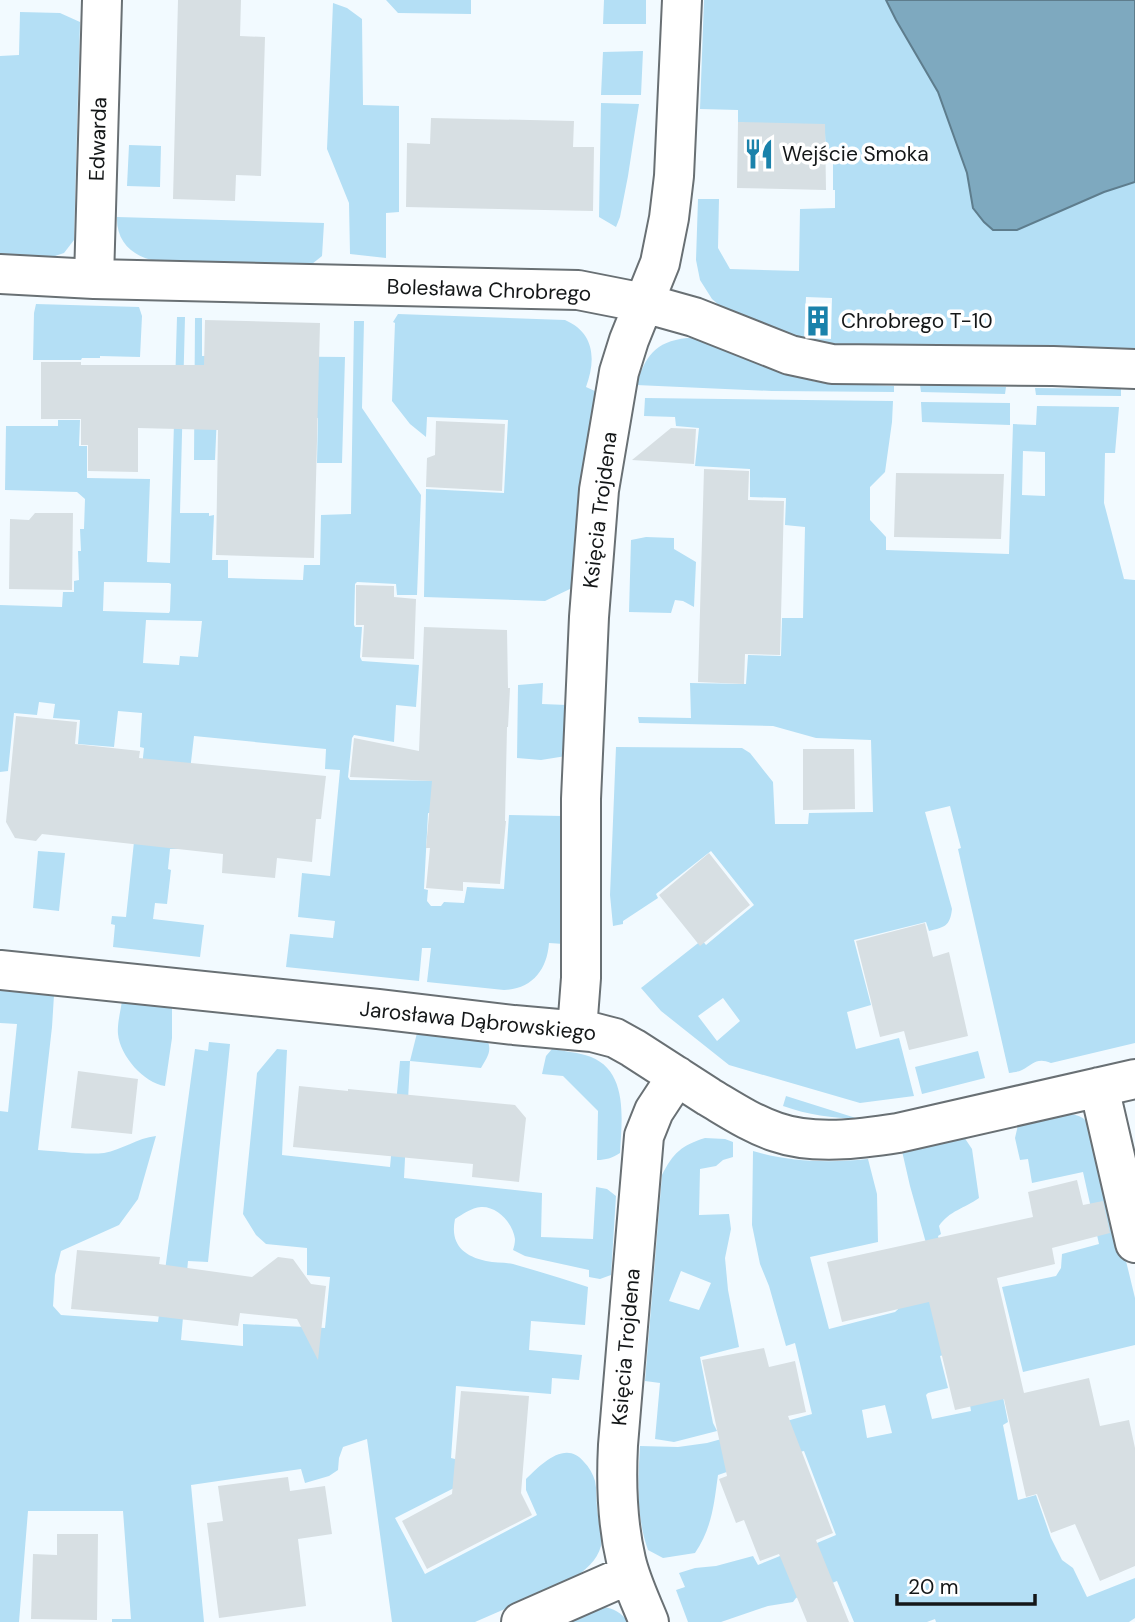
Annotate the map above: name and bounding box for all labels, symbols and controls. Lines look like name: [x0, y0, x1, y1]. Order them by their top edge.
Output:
street label: Edwarda: [83, 96, 113, 182]
restaurant icon: Wejście Smoka: [742, 137, 776, 171]
place label: Wejście Smoka: [782, 140, 929, 168]
street label: Bolesława Chrobrego: [386, 272, 592, 308]
building icon: Chrobrego T-10: [801, 304, 835, 338]
place label: Chrobrego T-10: [841, 307, 993, 335]
street label: Księcia Trojdena: [576, 430, 624, 590]
street label: Jarosława Dąbrowskiego: [358, 995, 598, 1047]
street label: Księcia Trojdena: [605, 1267, 647, 1427]
scale bar: [897, 1562, 1035, 1606]
text: 20 m: [908, 1573, 959, 1601]

